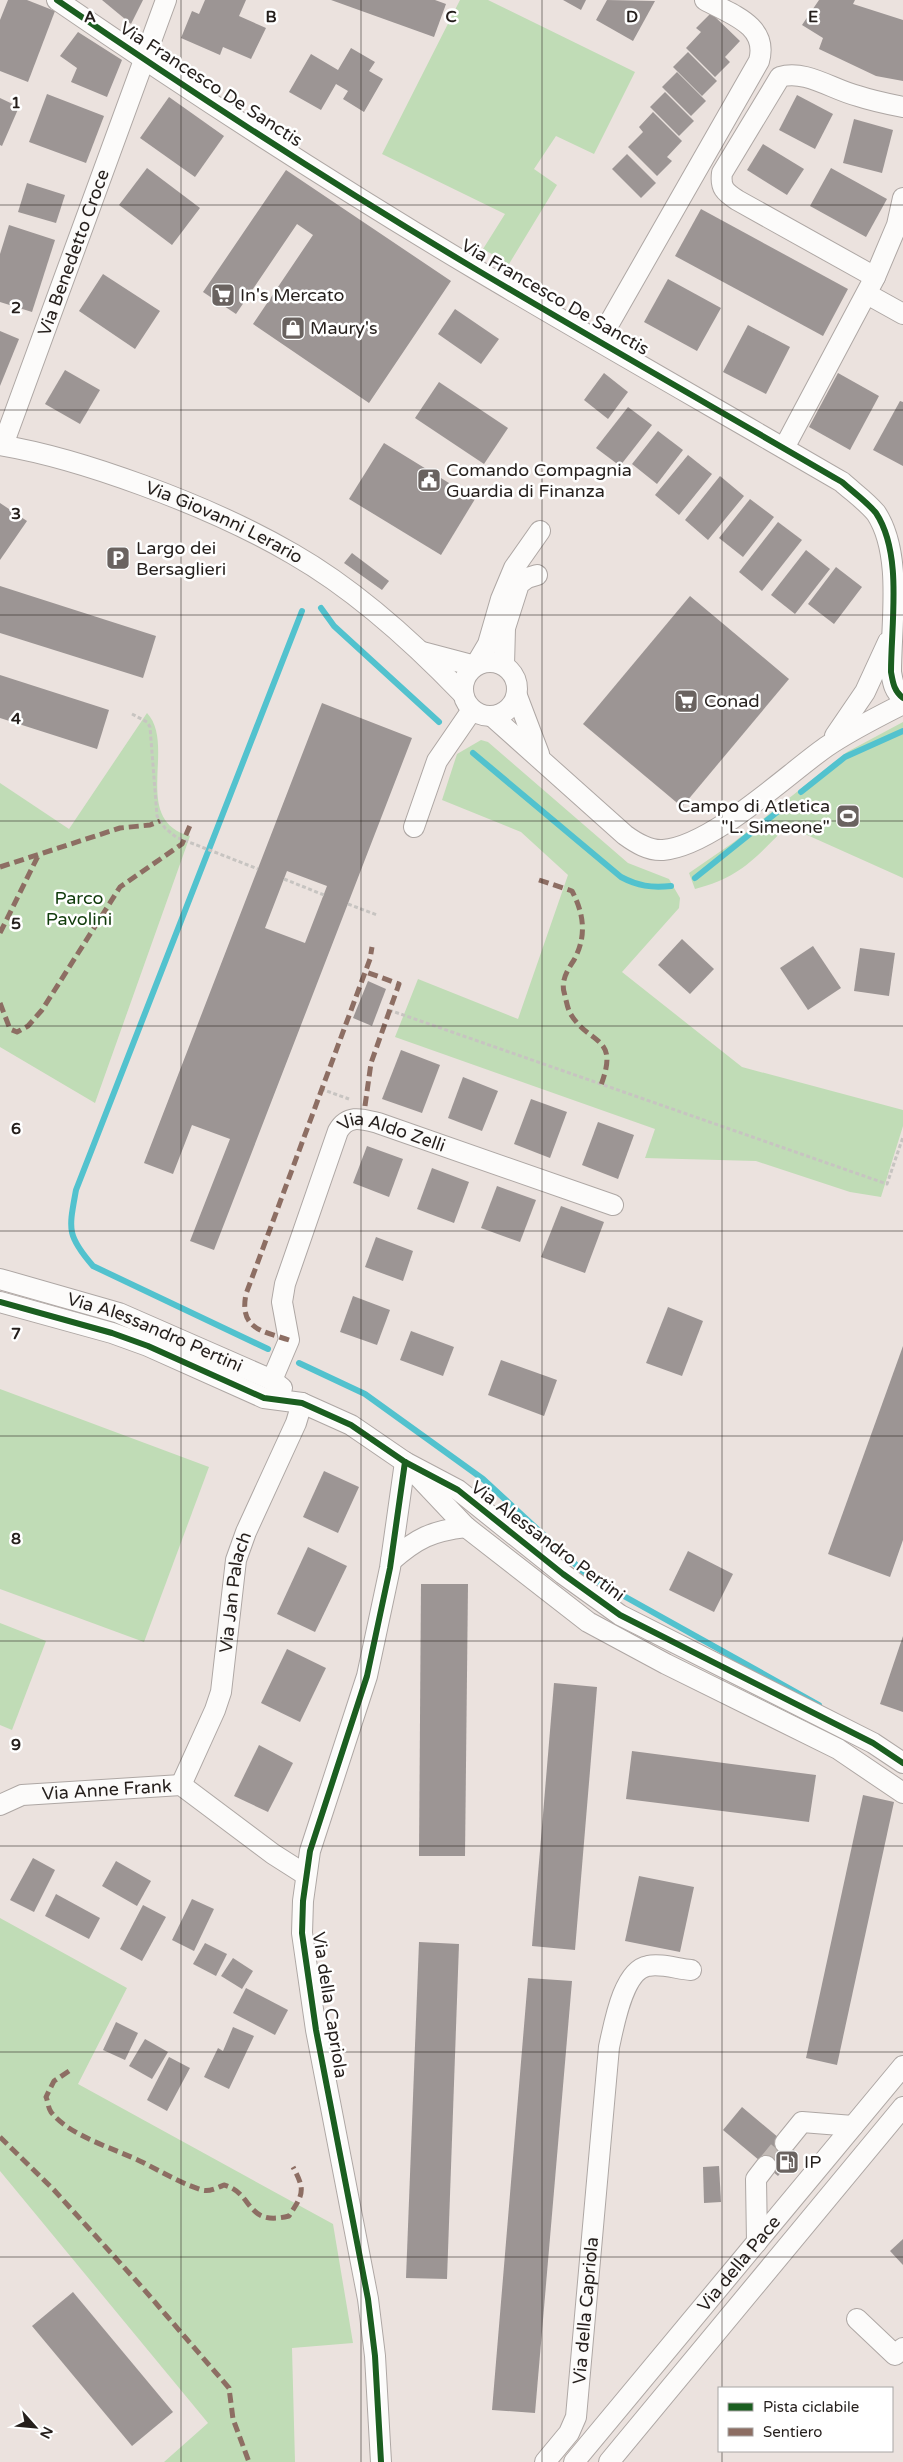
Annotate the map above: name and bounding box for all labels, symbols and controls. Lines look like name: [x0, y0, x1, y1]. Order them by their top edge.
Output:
text: A: [84, 7, 96, 27]
text: B: [265, 7, 277, 27]
text: C: [445, 7, 457, 27]
text: D: [626, 7, 638, 27]
text: E: [808, 7, 818, 27]
street label: Via Francesco De Sanctis: [116, 17, 306, 151]
text: 1: [11, 93, 21, 113]
street label: Via Benedetto Croce: [33, 166, 114, 339]
street label: Via Francesco De Sanctis: [457, 234, 653, 360]
supermarket icon: In's Mercato: [210, 282, 236, 308]
place label: In's Mercato: [240, 284, 344, 306]
text: 2: [11, 298, 21, 318]
shop icon: Maury's: [280, 315, 306, 341]
place label: Maury's: [310, 317, 378, 339]
place label: Comando Compagnia Guardia di Finanza: [446, 459, 632, 502]
public building icon: Comando Compagnia Guardia di Finanza: [416, 467, 442, 493]
street label: Via Giovanni Lerario: [143, 476, 307, 568]
text: 3: [11, 504, 21, 524]
place label: Largo dei Bersaglieri: [136, 537, 226, 580]
parking icon: Largo dei Bersaglieri: [105, 545, 131, 571]
supermarket icon: Conad: [673, 688, 699, 714]
place label: Conad: [704, 690, 760, 712]
text: 4: [11, 709, 21, 729]
place label: Campo di Atletica "L. Simeone": [678, 795, 830, 838]
sports icon: Campo di Atletica "L. Simeone": [835, 803, 861, 829]
park label: Parco Pavolini: [46, 887, 112, 930]
text: 5: [11, 914, 21, 934]
street label: Via Aldo Zelli: [333, 1108, 448, 1157]
text: 6: [11, 1119, 21, 1139]
street label: Via Alessandro Pertini: [65, 1288, 246, 1377]
text: 7: [11, 1324, 21, 1344]
street label: Via Alessandro Pertini: [467, 1476, 629, 1606]
text: 8: [11, 1529, 21, 1549]
street label: Via Jan Palach: [215, 1529, 256, 1654]
text: 9: [11, 1735, 21, 1755]
street label: Via Anne Frank: [41, 1775, 172, 1805]
street label: Via della Capriola: [308, 1930, 352, 2080]
fuel station icon: IP: [774, 2149, 800, 2175]
place label: IP: [804, 2151, 821, 2173]
street label: Via della Pace: [693, 2211, 785, 2316]
street label: Via della Capriola: [568, 2236, 603, 2385]
legend: [718, 2387, 893, 2452]
text: Pista ciclabile: [763, 2398, 859, 2416]
north arrow: [10, 2402, 60, 2452]
text: Sentiero: [763, 2423, 822, 2441]
text: N: [36, 2424, 56, 2442]

